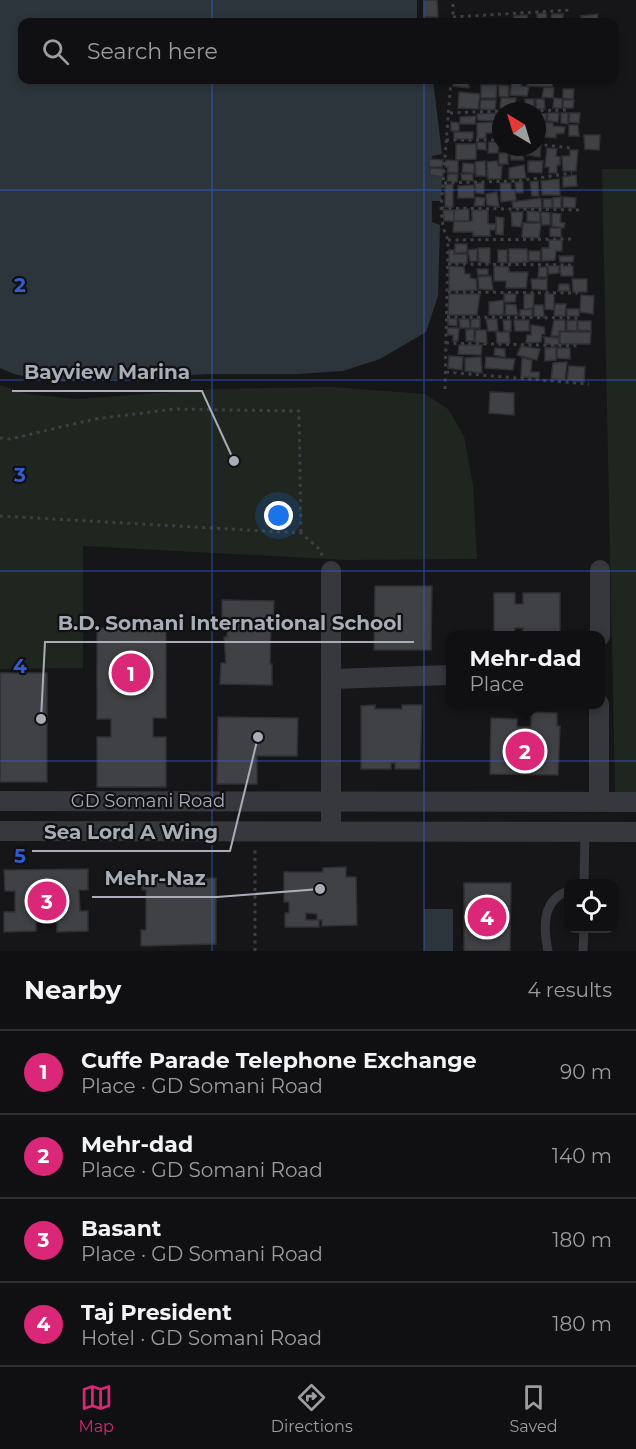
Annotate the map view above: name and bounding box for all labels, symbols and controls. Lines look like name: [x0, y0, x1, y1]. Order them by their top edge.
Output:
search box: [18, 18, 618, 84]
icon: search: [39, 35, 72, 68]
text: Search here: [87, 38, 218, 65]
north arrow: [492, 102, 546, 156]
text: 2: [14, 273, 26, 297]
callout: Bayview Marina: [12, 353, 202, 391]
text: Bayview Marina: [24, 360, 190, 384]
text: 3: [13, 463, 26, 487]
your location: [264, 501, 293, 530]
callout: B.D. Somani International School: [45, 604, 414, 642]
text: B.D. Somani International School: [58, 611, 402, 635]
popup: [446, 631, 605, 709]
text: Mehr-dad: [469, 645, 582, 672]
pin: 1: [112, 650, 150, 696]
text: 4: [13, 654, 27, 678]
text: Place: [469, 672, 524, 696]
pin: 2: [506, 728, 544, 774]
street label: GD Somani Road: [71, 790, 225, 812]
callout: Sea Lord A Wing: [32, 813, 230, 851]
text: Sea Lord A Wing: [44, 820, 218, 844]
text: 5: [14, 844, 26, 868]
callout: Mehr-Naz: [92, 859, 217, 897]
text: Mehr-Naz: [104, 866, 206, 890]
pin: 3: [28, 878, 66, 924]
map controls: [564, 879, 618, 933]
button: locate: [564, 879, 618, 933]
pin: 4: [468, 894, 506, 940]
text: Nearby: [24, 974, 121, 1006]
text: 4 results: [527, 978, 612, 1002]
text: Cuffe Parade Telephone Exchange: [81, 1047, 477, 1074]
text: 1: [40, 1060, 47, 1084]
text: 90 m: [560, 1060, 612, 1084]
text: Place · GD Somani Road: [81, 1074, 323, 1098]
text: Mehr-dad: [81, 1131, 193, 1158]
text: 2: [38, 1144, 49, 1168]
text: 140 m: [552, 1144, 612, 1168]
text: Place · GD Somani Road: [81, 1158, 323, 1182]
text: Basant: [81, 1215, 161, 1242]
text: 3: [38, 1228, 49, 1252]
text: 180 m: [552, 1228, 612, 1252]
text: Place · GD Somani Road: [81, 1242, 323, 1266]
text: Taj President: [81, 1299, 232, 1326]
text: 4: [37, 1312, 50, 1336]
text: 180 m: [552, 1312, 612, 1336]
text: Hotel · GD Somani Road: [81, 1326, 322, 1350]
tab: Map: [78, 1381, 114, 1436]
tab: Directions: [271, 1381, 353, 1436]
tab: Saved: [510, 1381, 558, 1436]

